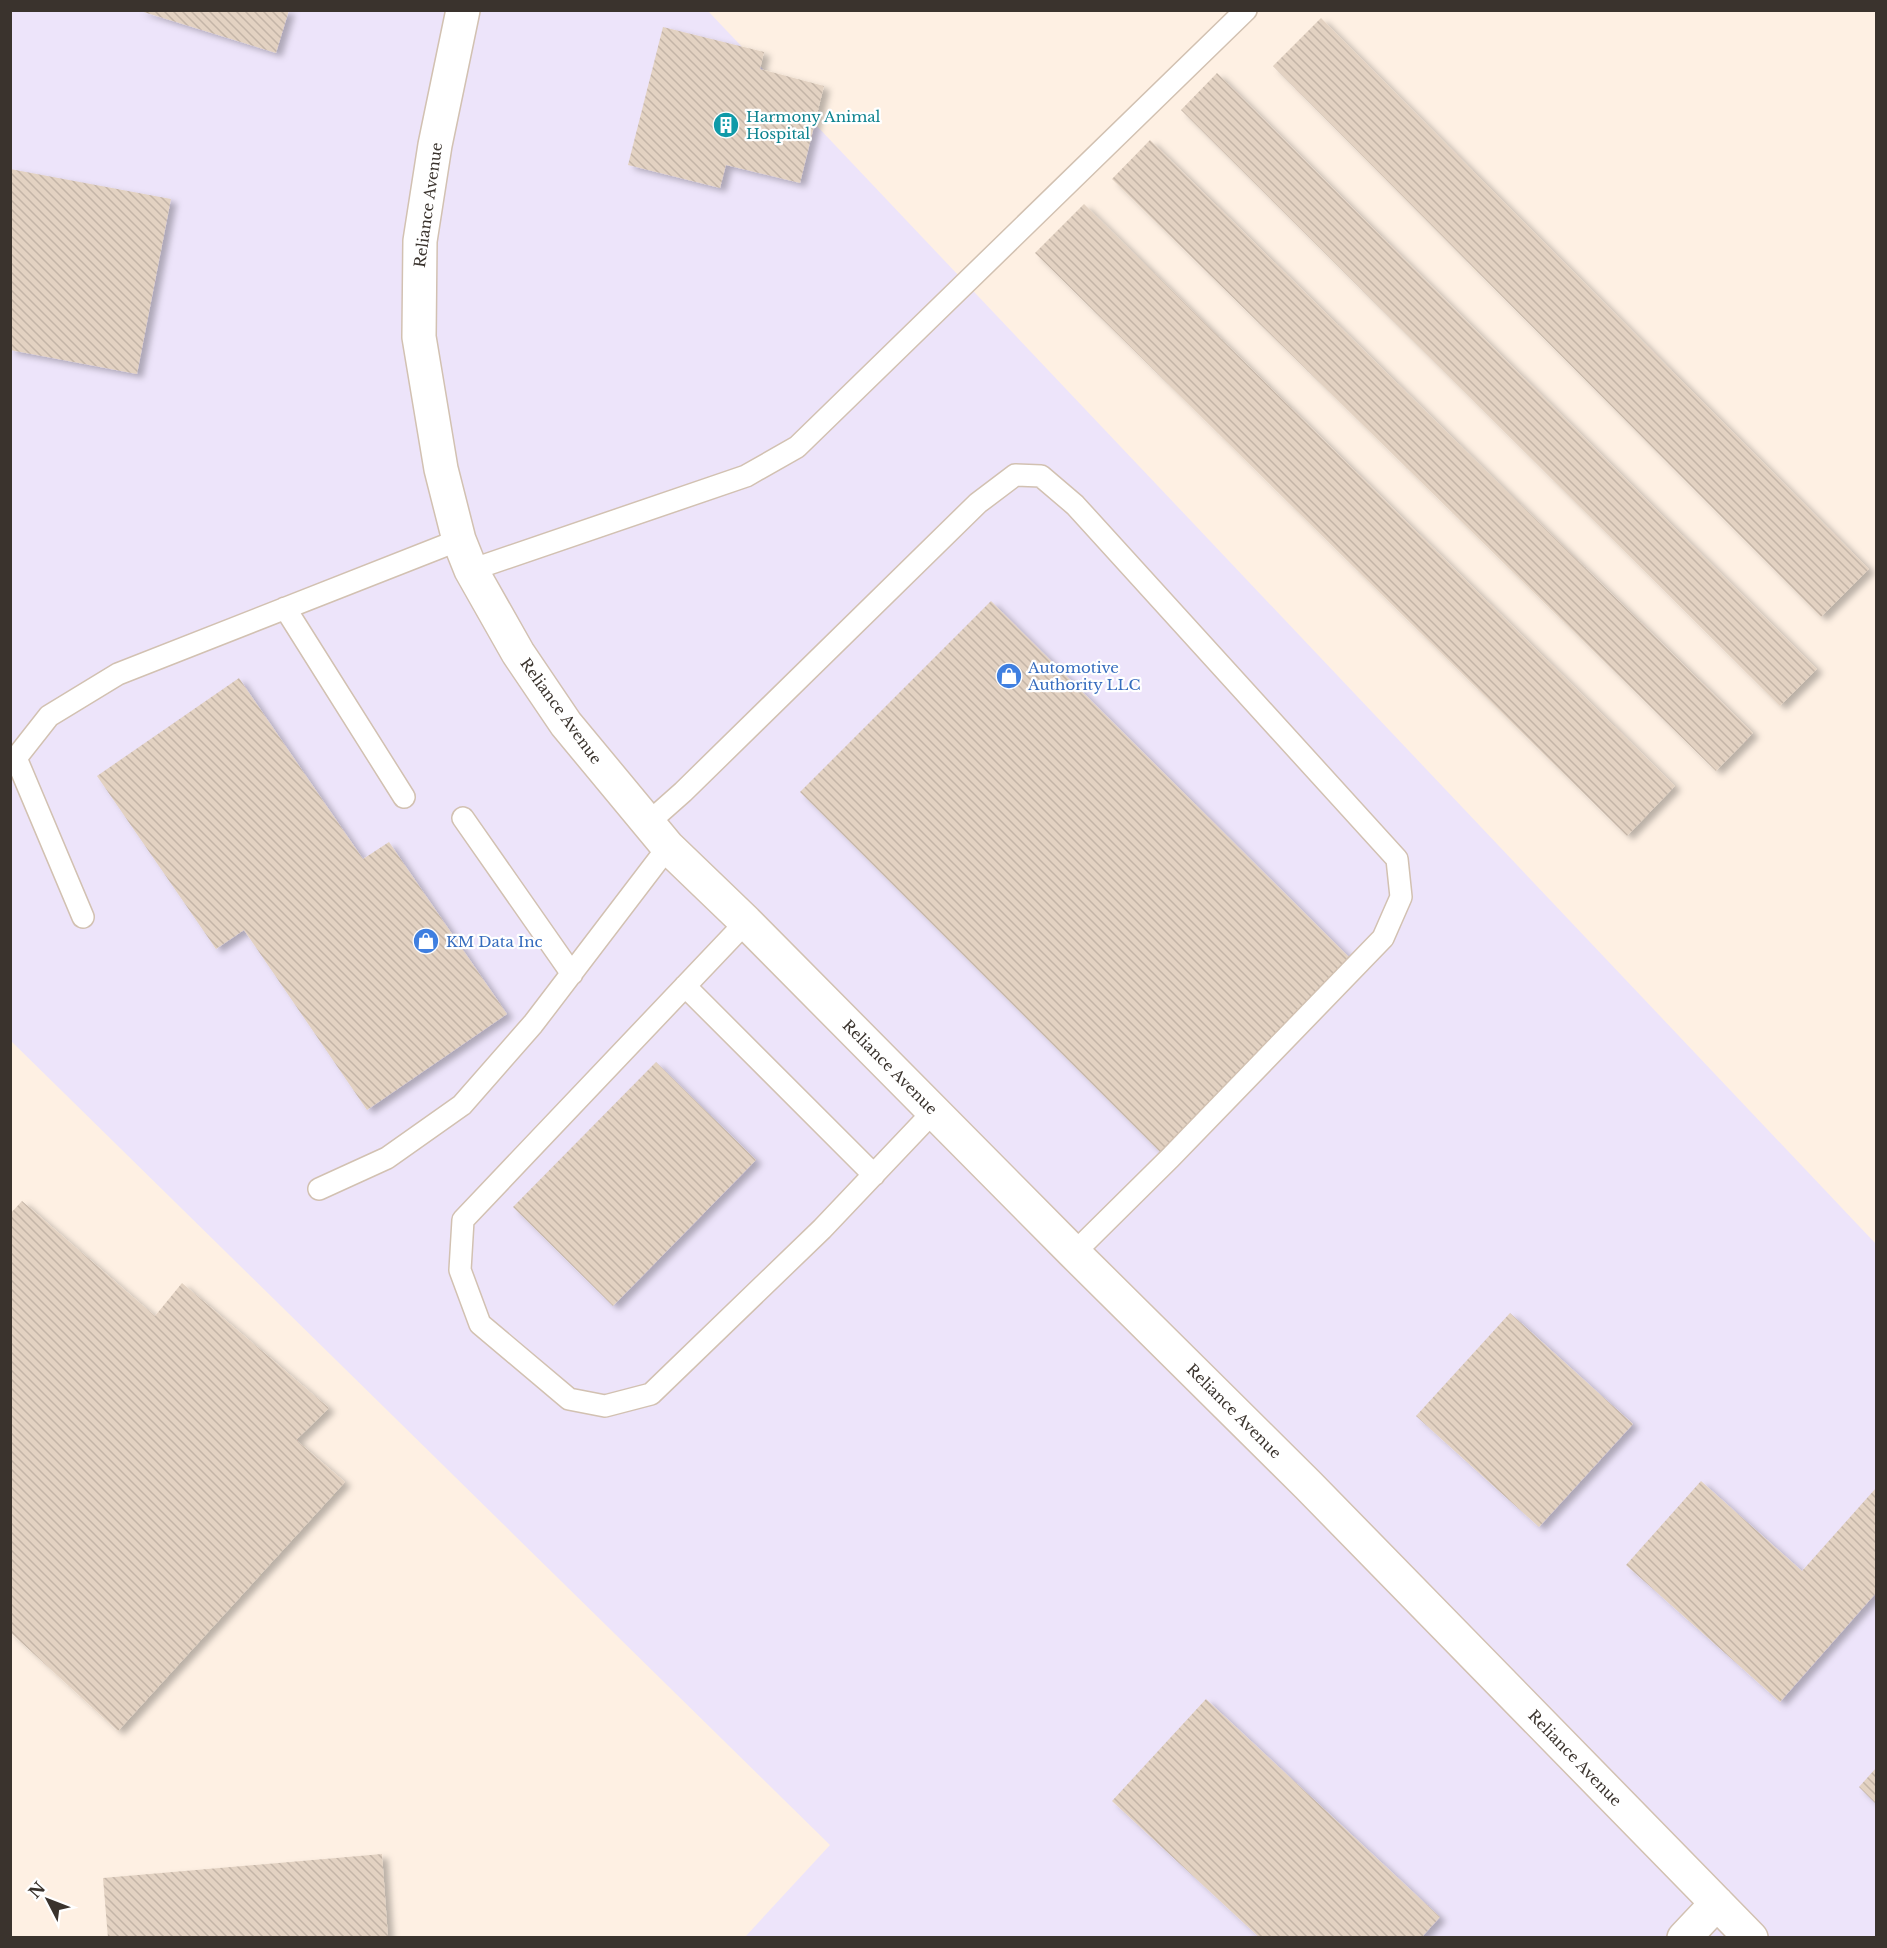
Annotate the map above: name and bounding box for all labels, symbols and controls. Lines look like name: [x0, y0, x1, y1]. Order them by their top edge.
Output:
place label: Harmony Animal Hospital: [746, 107, 881, 143]
building icon: Harmony Animal Hospital: [711, 110, 741, 140]
street label: Reliance Avenue: [410, 141, 446, 269]
street label: Reliance Avenue: [516, 654, 606, 768]
place label: Automotive Authority LLC: [1027, 658, 1140, 694]
shop icon: Automotive Authority LLC: [994, 661, 1024, 691]
shop icon: KM Data Inc: [411, 926, 441, 956]
place label: KM Data Inc: [446, 932, 543, 951]
street label: Reliance Avenue: [839, 1016, 941, 1118]
street label: Reliance Avenue: [1183, 1360, 1285, 1462]
street label: Reliance Avenue: [1524, 1706, 1626, 1810]
north arrow: [18, 1870, 78, 1930]
text: N: [24, 1878, 49, 1902]

